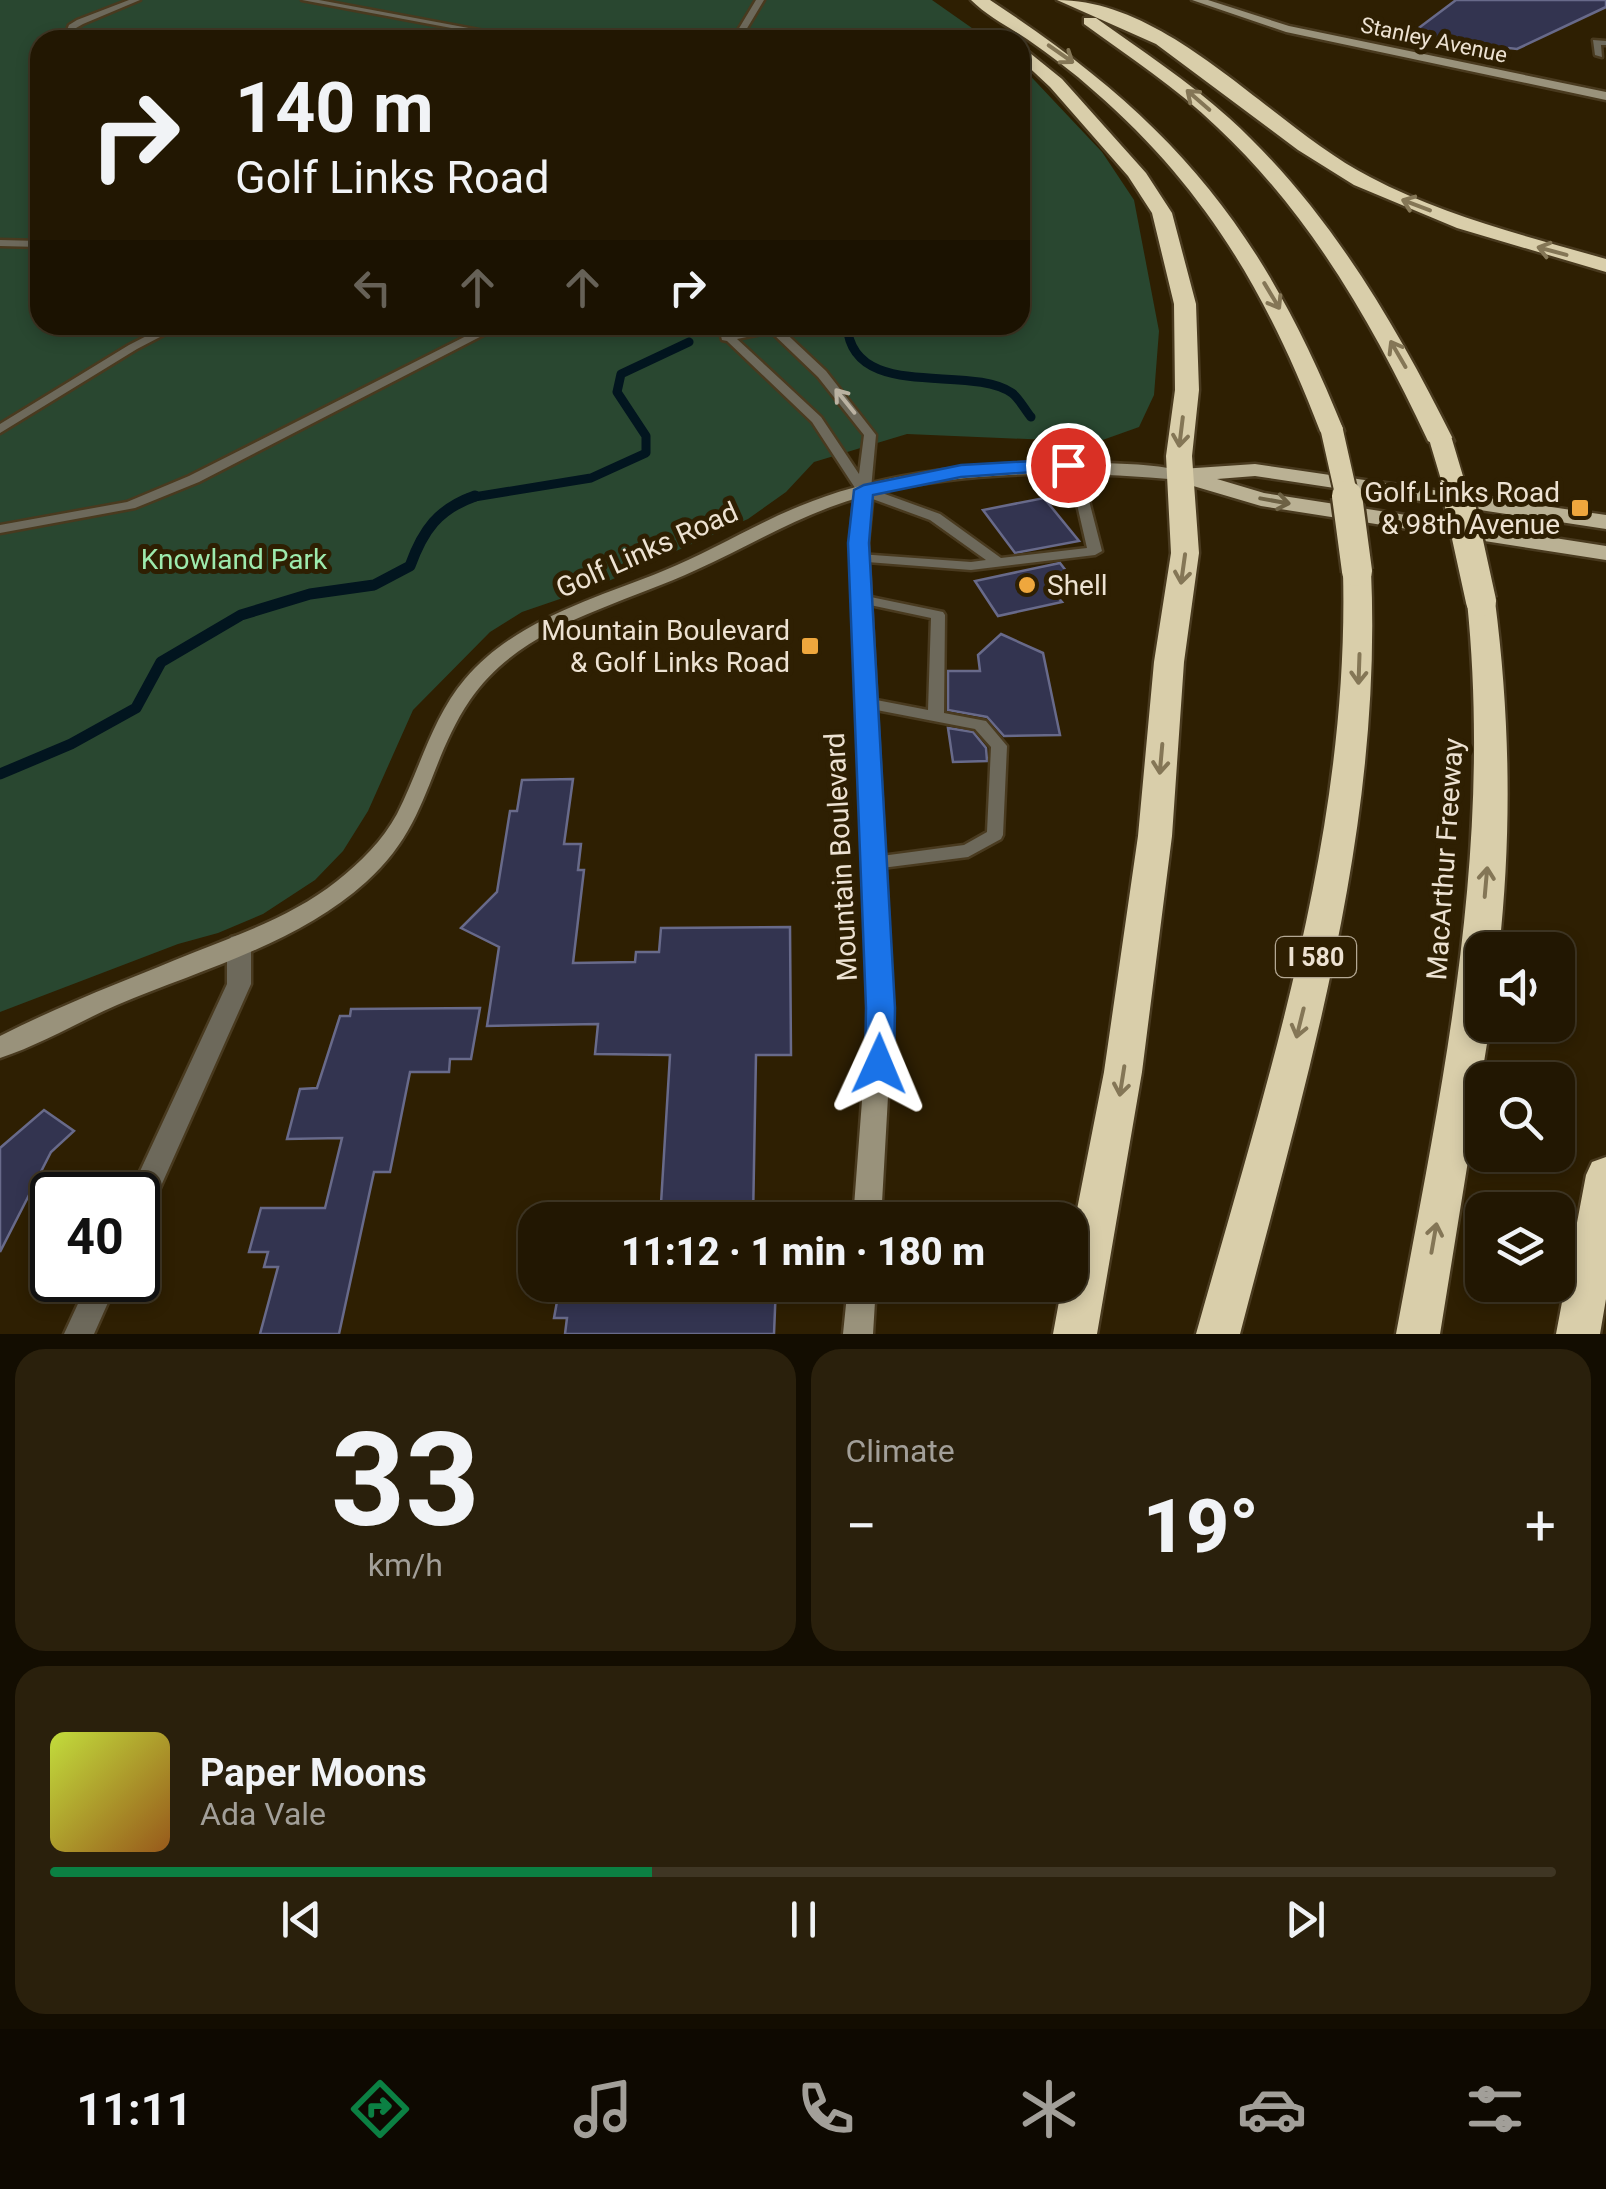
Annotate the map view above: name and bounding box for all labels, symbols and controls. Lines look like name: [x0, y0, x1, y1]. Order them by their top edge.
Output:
street label: Stanley Avenue: [1358, 12, 1510, 68]
one-way arrow: [1046, 43, 1074, 64]
text: 140 m: [235, 67, 434, 149]
icon: right: [70, 70, 200, 200]
one-way arrow: [1186, 89, 1211, 112]
text: Golf Links Road: [235, 151, 550, 204]
one-way arrow: [1401, 195, 1431, 213]
one-way arrow: [1537, 241, 1568, 259]
icon: left: [345, 260, 400, 315]
icon: ahead: [450, 260, 505, 315]
icon: ahead: [555, 260, 610, 315]
icon: right: [660, 260, 715, 315]
one-way arrow: [1262, 281, 1283, 310]
one-way arrow: [1388, 340, 1408, 369]
one-way arrow: [834, 389, 856, 415]
one-way arrow: [1171, 416, 1190, 448]
pin: [1026, 423, 1111, 508]
icon: arrive: [1041, 438, 1096, 493]
place label: Golf Links Road & 98th Avenue: [1364, 476, 1560, 541]
one-way arrow: [1258, 492, 1291, 511]
street label: Golf Links Road: [551, 495, 743, 605]
marker: Golf Links Road & 98th Avenue: [1569, 497, 1591, 519]
park label: Knowland Park: [141, 543, 328, 576]
one-way arrow: [1173, 552, 1191, 584]
place label: Shell: [1047, 569, 1108, 602]
marker: Shell: [1016, 574, 1038, 596]
place label: Mountain Boulevard & Golf Links Road: [541, 614, 790, 679]
marker: Mountain Boulevard & Golf Links Road: [799, 635, 821, 657]
one-way arrow: [1349, 652, 1368, 684]
street label: Mountain Boulevard: [818, 732, 864, 982]
street label: MacArthur Freeway: [1420, 737, 1470, 981]
one-way arrow: [1152, 742, 1171, 774]
one-way arrow: [1476, 866, 1495, 898]
map controls: [1465, 932, 1575, 1302]
button: sound: [1465, 932, 1575, 1042]
road number: I 580: [1276, 937, 1356, 977]
one-way arrow: [1290, 1007, 1309, 1038]
position arrow: [827, 1012, 931, 1116]
button: search: [1465, 1062, 1575, 1172]
one-way arrow: [1112, 1065, 1130, 1097]
speed limit sign: 40: [30, 1172, 160, 1302]
button: layers: [1465, 1192, 1575, 1302]
one-way arrow: [1425, 1222, 1444, 1255]
text: 11:12 · 1 min · 180 m: [621, 1230, 985, 1274]
text: 33: [331, 1404, 480, 1557]
text: Climate: [846, 1432, 955, 1470]
text: 19°: [1143, 1482, 1259, 1570]
text: −: [846, 1494, 877, 1558]
text: +: [1525, 1494, 1556, 1558]
text: km/h: [368, 1546, 443, 1584]
text: Paper Moons: [200, 1751, 427, 1795]
text: Ada Vale: [200, 1795, 326, 1833]
icon: previous: [274, 1892, 329, 1947]
icon: pause: [776, 1892, 831, 1947]
icon: next: [1278, 1892, 1333, 1947]
icon: directions: [345, 2074, 415, 2144]
icon: music: [568, 2074, 638, 2144]
icon: phone: [791, 2074, 861, 2144]
icon: climate: [1014, 2074, 1084, 2144]
icon: car: [1237, 2074, 1307, 2144]
icon: filters: [1460, 2074, 1530, 2144]
text: 11:11: [76, 2083, 192, 2136]

